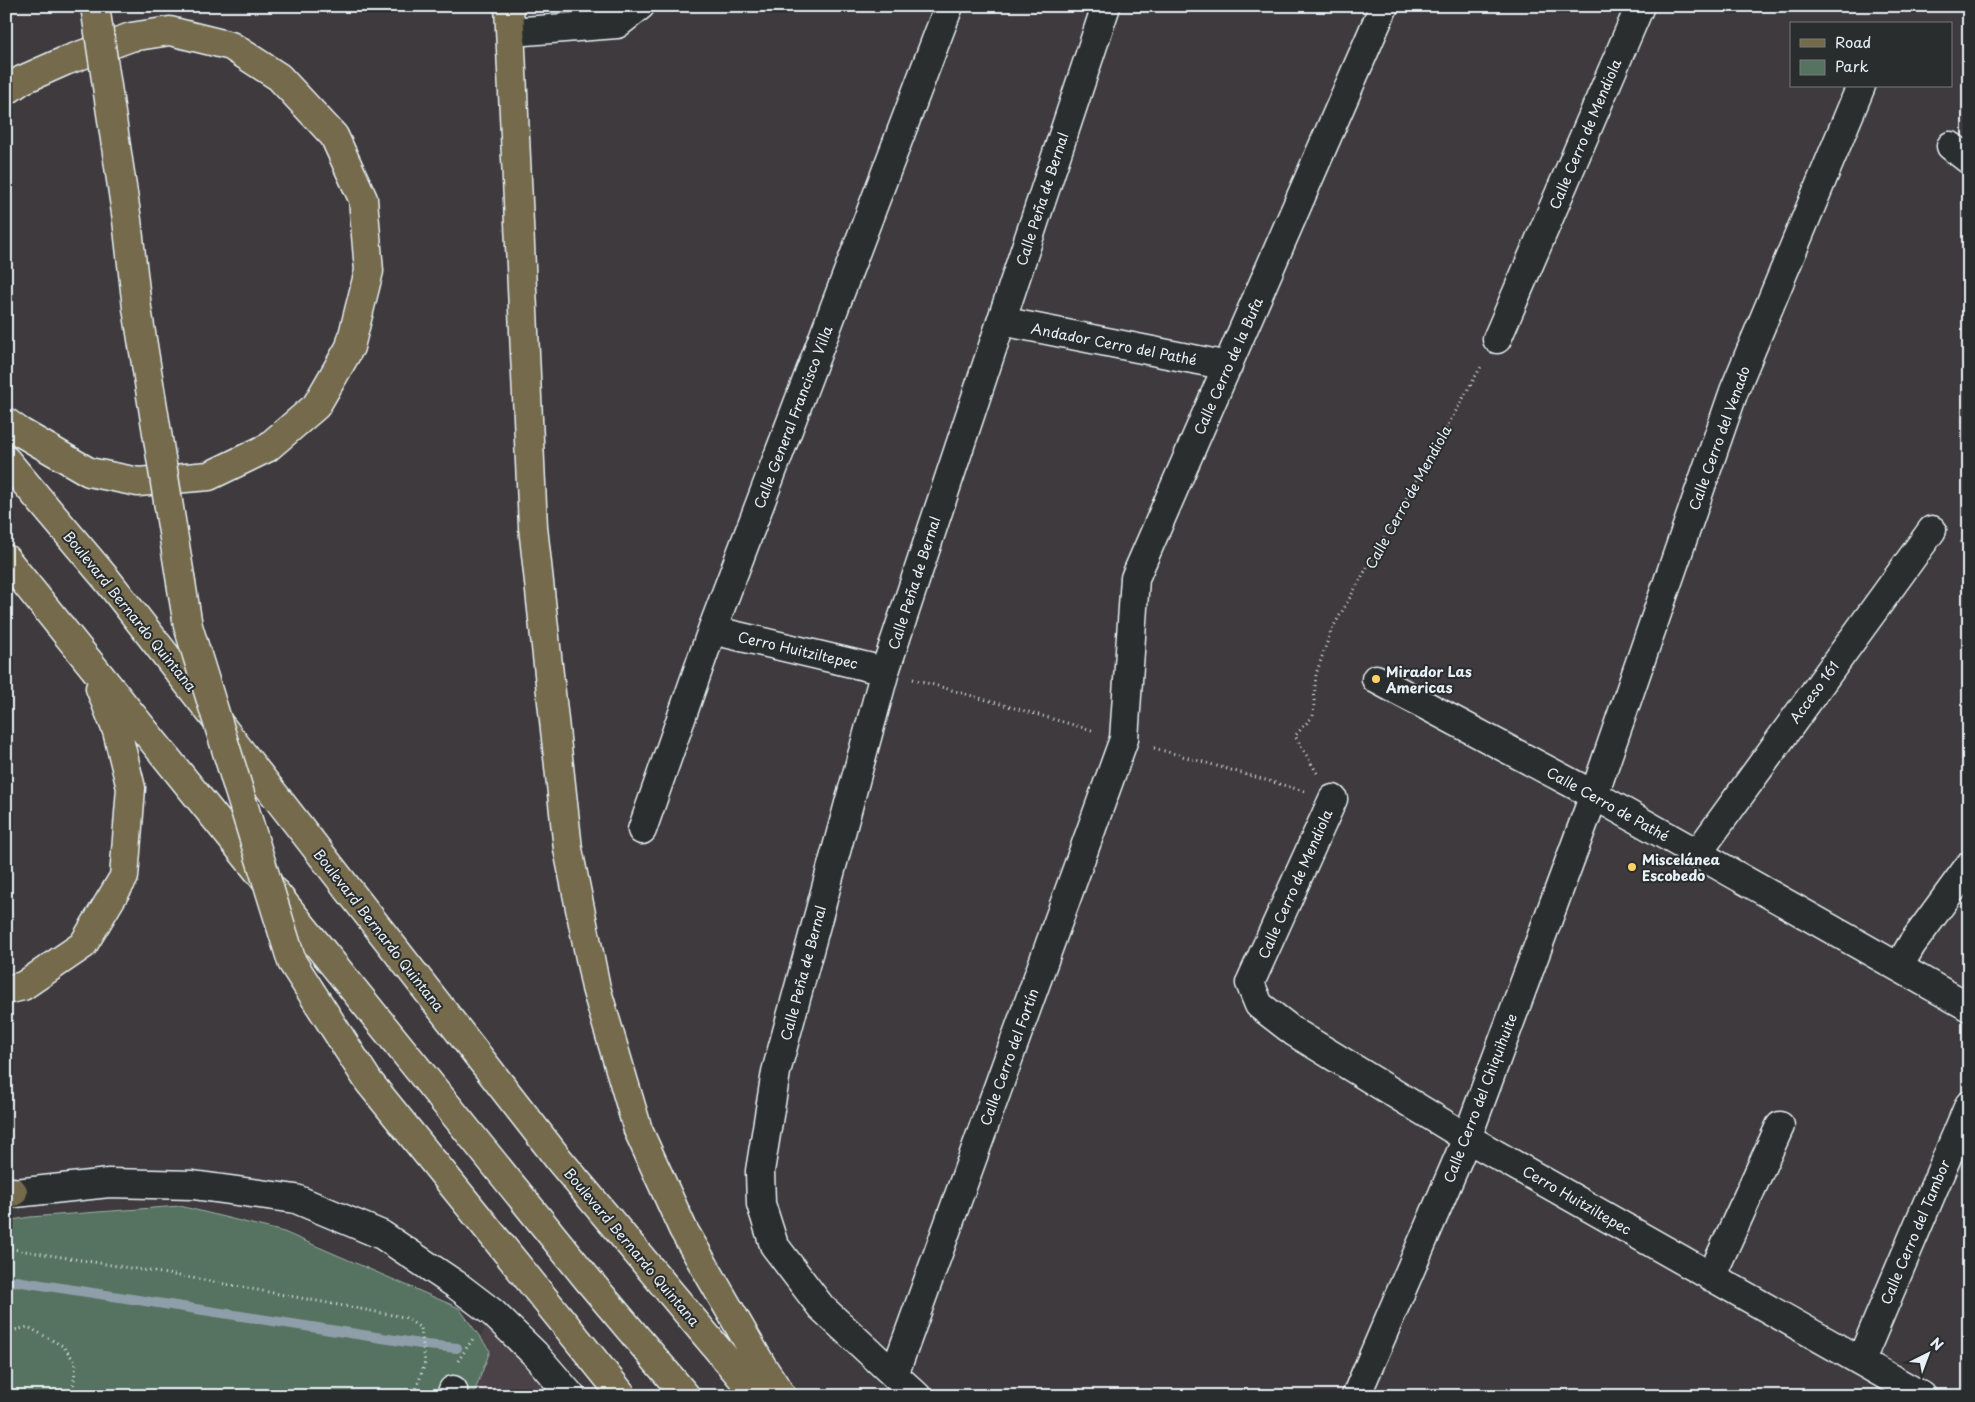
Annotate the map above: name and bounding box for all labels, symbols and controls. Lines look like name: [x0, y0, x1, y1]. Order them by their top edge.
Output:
legend: [1790, 22, 1952, 88]
text: Road: [1835, 30, 1871, 53]
text: Park: [1835, 54, 1869, 77]
street label: Calle Cerro de Mendiola: [1544, 55, 1626, 212]
street label: Calle Peña de Bernal: [1011, 130, 1073, 268]
street label: Calle Cerro de la Bufa: [1188, 294, 1268, 438]
street label: Andador Cerro del Pathé: [1029, 318, 1199, 370]
street label: Calle General Francisco Villa: [748, 322, 838, 511]
street label: Calle Cerro del Venado: [1683, 363, 1755, 513]
street label: Calle Cerro de Mendiola: [1360, 421, 1456, 573]
street label: Calle Peña de Bernal: [883, 514, 945, 652]
street label: Boulevard Bernardo Quintana: [59, 526, 201, 696]
street label: Cerro Huitziltepec: [736, 626, 860, 674]
street label: Acceso 161: [1784, 656, 1844, 728]
place label: Mirador Las Americas: [1385, 661, 1472, 698]
marker: Mirador Las Americas: [1370, 673, 1382, 685]
street label: Calle Cerro de Pathé: [1543, 762, 1673, 846]
street label: Calle Cerro de Mendiola: [1253, 806, 1338, 962]
street label: Boulevard Bernardo Quintana: [309, 844, 449, 1016]
place label: Miscelánea Escobedo: [1642, 849, 1721, 886]
marker: Miscelánea Escobedo: [1626, 861, 1638, 873]
street label: Calle Peña de Bernal: [775, 903, 831, 1043]
street label: Calle Cerro del Fortín: [974, 985, 1044, 1129]
street label: Calle Cerro del Chiquihuite: [1438, 1010, 1522, 1186]
street label: Calle Cerro del Tambor: [1875, 1156, 1955, 1308]
street label: Cerro Huitziltepec: [1519, 1160, 1635, 1240]
street label: Boulevard Bernardo Quintana: [559, 1163, 705, 1331]
north arrow: [1902, 1330, 1952, 1380]
text: N: [1926, 1332, 1948, 1355]

